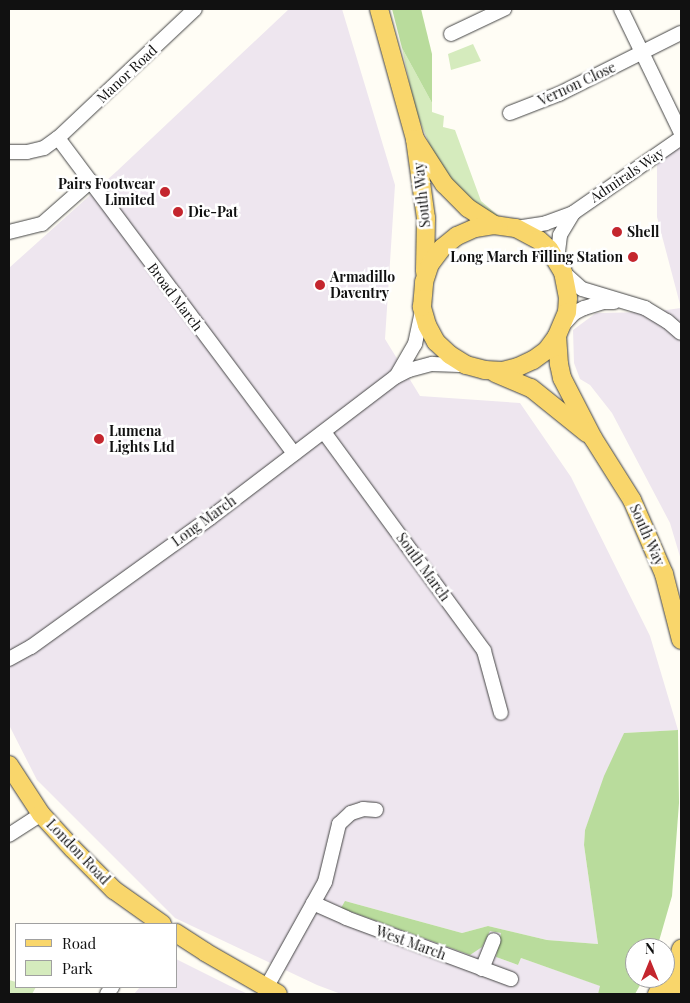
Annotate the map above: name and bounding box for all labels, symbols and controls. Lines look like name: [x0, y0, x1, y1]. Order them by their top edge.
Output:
street label: Manor Road: [93, 42, 161, 106]
street label: Vernon Close: [536, 59, 618, 109]
street label: Admirals Way: [587, 144, 667, 206]
street label: South Way: [410, 161, 434, 229]
place label: Pairs Footwear Limited: [58, 176, 155, 208]
marker: Pairs Footwear Limited: [159, 186, 171, 198]
place label: Die-Pat: [188, 204, 238, 220]
marker: Die-Pat: [172, 206, 184, 218]
place label: Shell: [627, 224, 659, 240]
marker: Shell: [611, 226, 623, 238]
place label: Long March Filling Station: [450, 249, 623, 265]
marker: Long March Filling Station: [627, 251, 639, 263]
street label: Broad March: [144, 260, 206, 334]
place label: Armadillo Daventry: [330, 269, 395, 302]
marker: Armadillo Daventry: [314, 279, 326, 291]
place label: Lumena Lights Ltd: [109, 423, 175, 456]
marker: Lumena Lights Ltd: [93, 433, 105, 445]
street label: Long March: [169, 492, 239, 550]
street label: South Way: [626, 501, 668, 569]
street label: South March: [393, 530, 453, 604]
street label: London Road: [43, 816, 113, 888]
legend: [15, 923, 178, 988]
street label: West March: [374, 923, 448, 963]
text: Road: [62, 933, 96, 953]
north arrow: [625, 938, 675, 988]
text: N: [645, 939, 655, 958]
text: Park: [62, 958, 93, 978]

